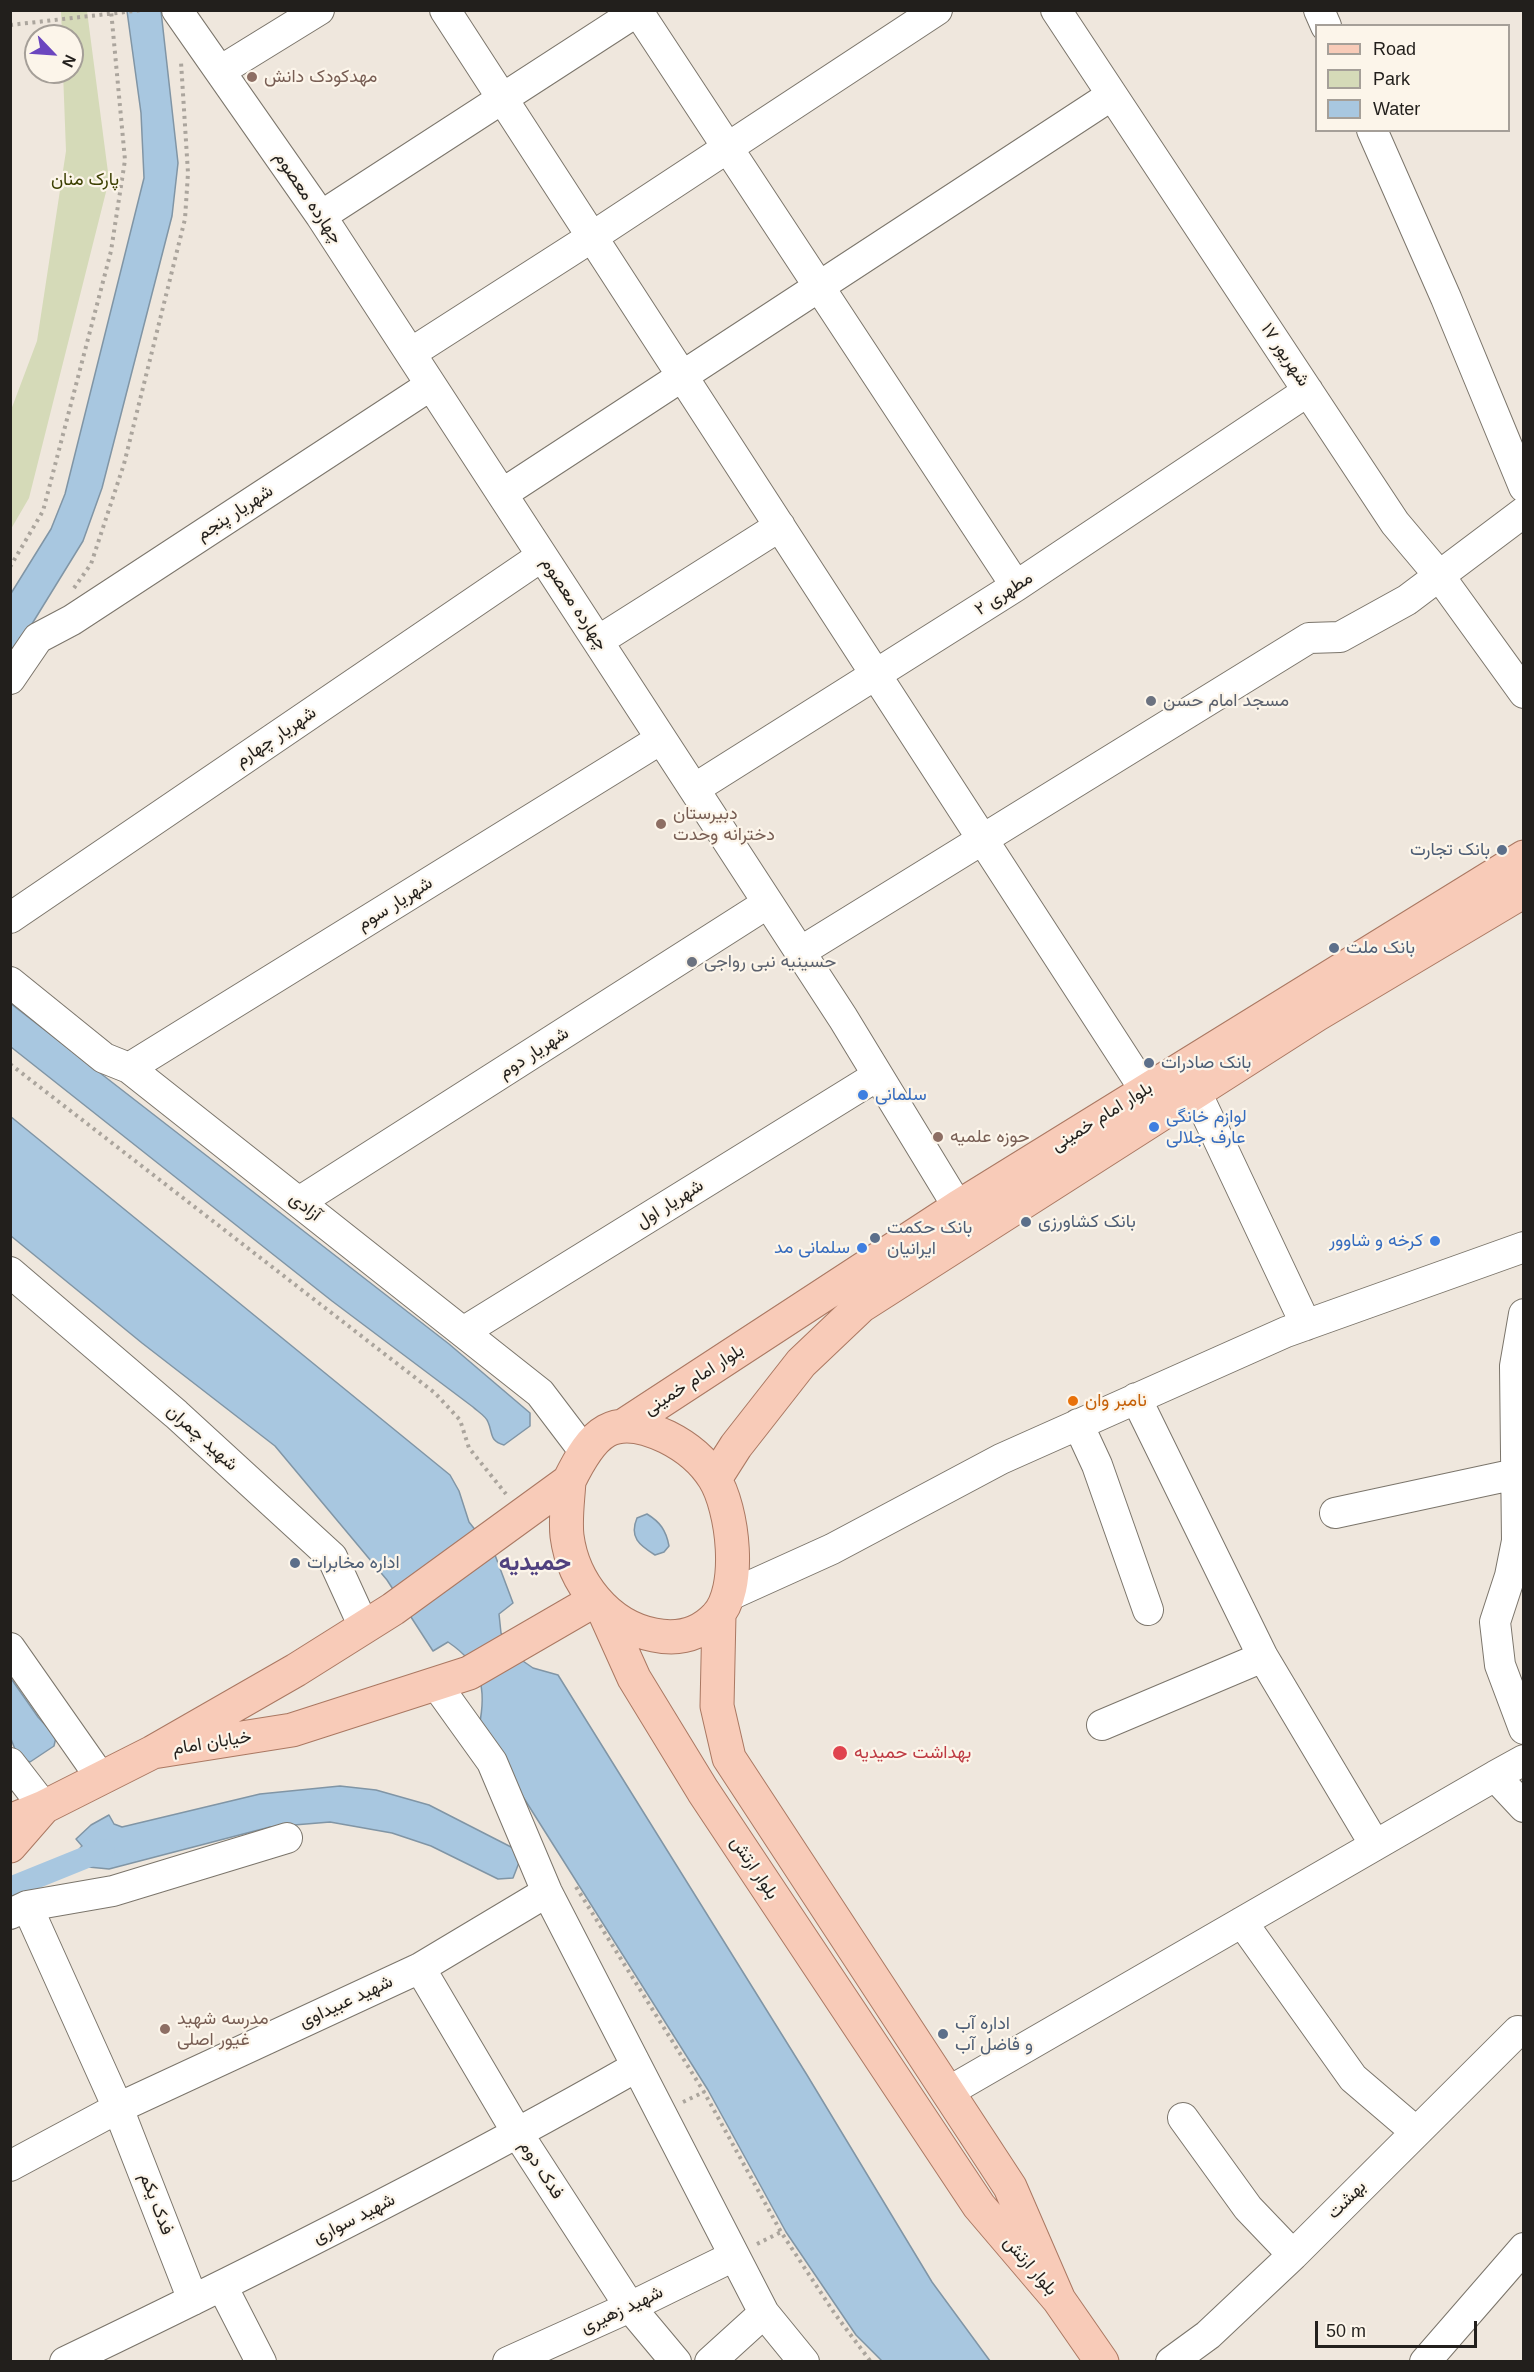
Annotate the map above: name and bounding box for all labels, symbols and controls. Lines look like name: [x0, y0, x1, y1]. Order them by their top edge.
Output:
north arrow: [24, 24, 84, 84]
legend: [1315, 24, 1510, 132]
text: Road: [1373, 39, 1416, 59]
text: N: [59, 52, 79, 70]
place label: مهدکودک دانش: [264, 66, 377, 88]
text: Park: [1373, 69, 1410, 89]
marker: مهدکودک دانش: [245, 70, 259, 84]
text: Water: [1373, 99, 1420, 119]
street label: چهارده معصوم: [269, 148, 347, 248]
park label: پارک منان: [51, 169, 119, 191]
street label: ۱۷ شهریور: [1256, 319, 1314, 391]
street label: شهریار پنجم: [193, 480, 277, 546]
street label: چهارده معصوم: [536, 553, 612, 655]
street label: مطهری ۲: [971, 567, 1037, 621]
place label: مسجد امام حسن: [1163, 690, 1289, 712]
marker: مسجد امام حسن: [1144, 694, 1158, 708]
street label: شهریار چهارم: [231, 702, 321, 772]
place label: دبیرستان دخترانه وحدت: [673, 803, 775, 846]
marker: دبیرستان دخترانه وحدت: [654, 817, 668, 831]
place label: بانک تجارت: [1410, 839, 1490, 861]
marker: بانک تجارت: [1495, 843, 1509, 857]
street label: شهریار سوم: [353, 872, 437, 936]
place label: بانک ملت: [1346, 937, 1415, 959]
marker: بانک ملت: [1327, 941, 1341, 955]
place label: حسینیه نبی رواجی: [704, 951, 836, 973]
marker: حسینیه نبی رواجی: [685, 955, 699, 969]
street label: شهریار دوم: [495, 1022, 573, 1084]
place label: بانک صادرات: [1161, 1052, 1251, 1074]
marker: بانک صادرات: [1142, 1056, 1156, 1070]
street label: بلوار امام خمینی: [1047, 1077, 1157, 1157]
place label: سلمانی: [875, 1084, 927, 1106]
marker: سلمانی: [856, 1088, 870, 1102]
place label: لوازم خانگی عارف جلالی: [1166, 1106, 1247, 1148]
marker: لوازم خانگی عارف جلالی: [1147, 1120, 1161, 1134]
place label: حوزه علمیه: [950, 1126, 1029, 1148]
marker: حوزه علمیه: [931, 1130, 945, 1144]
street label: شهریار اول: [632, 1175, 708, 1233]
street label: آزادی: [285, 1188, 325, 1226]
place label: بانک کشاورزی: [1038, 1211, 1136, 1233]
marker: بانک کشاورزی: [1019, 1215, 1033, 1229]
place label: بانک حکمت ایرانیان: [887, 1217, 972, 1260]
place label: کرخه و شاوور: [1329, 1230, 1423, 1252]
marker: بانک حکمت ایرانیان: [868, 1231, 882, 1245]
marker: کرخه و شاوور: [1428, 1234, 1442, 1248]
place label: سلمانی مد: [774, 1237, 850, 1259]
marker: سلمانی مد: [855, 1241, 869, 1255]
street label: بلوار امام خمینی: [640, 1340, 748, 1420]
place label: نامبر وان: [1085, 1390, 1147, 1412]
marker: نامبر وان: [1066, 1394, 1080, 1408]
street label: شهید چمران: [162, 1400, 242, 1476]
district label: حمیدیه: [499, 1549, 571, 1577]
place label: اداره مخابرات: [307, 1552, 400, 1574]
marker: اداره مخابرات: [288, 1556, 302, 1570]
street label: خیابان امام: [171, 1726, 253, 1760]
place label: بهداشت حمیدیه: [854, 1742, 971, 1764]
marker: بهداشت حمیدیه: [831, 1744, 849, 1762]
street label: بلوار ارتش: [725, 1832, 783, 1904]
street label: شهید عبیداوی: [296, 1971, 396, 2033]
place label: مدرسه شهید غیور اصلی: [177, 2008, 269, 2050]
place label: اداره آب و فاضل آب: [955, 2013, 1033, 2056]
marker: مدرسه شهید غیور اصلی: [158, 2022, 172, 2036]
marker: اداره آب و فاضل آب: [936, 2027, 950, 2041]
street label: فدک دوم: [514, 2137, 568, 2203]
street label: فدک یکم: [134, 2170, 178, 2238]
street label: بهشت: [1323, 2176, 1371, 2224]
street label: شهید سواری: [309, 2189, 399, 2249]
street label: بلوار ارتش: [998, 2232, 1062, 2300]
street label: شهید زهیری: [577, 2282, 667, 2338]
scale bar: [1318, 2309, 1480, 2347]
text: 50 m: [1326, 2321, 1366, 2341]

